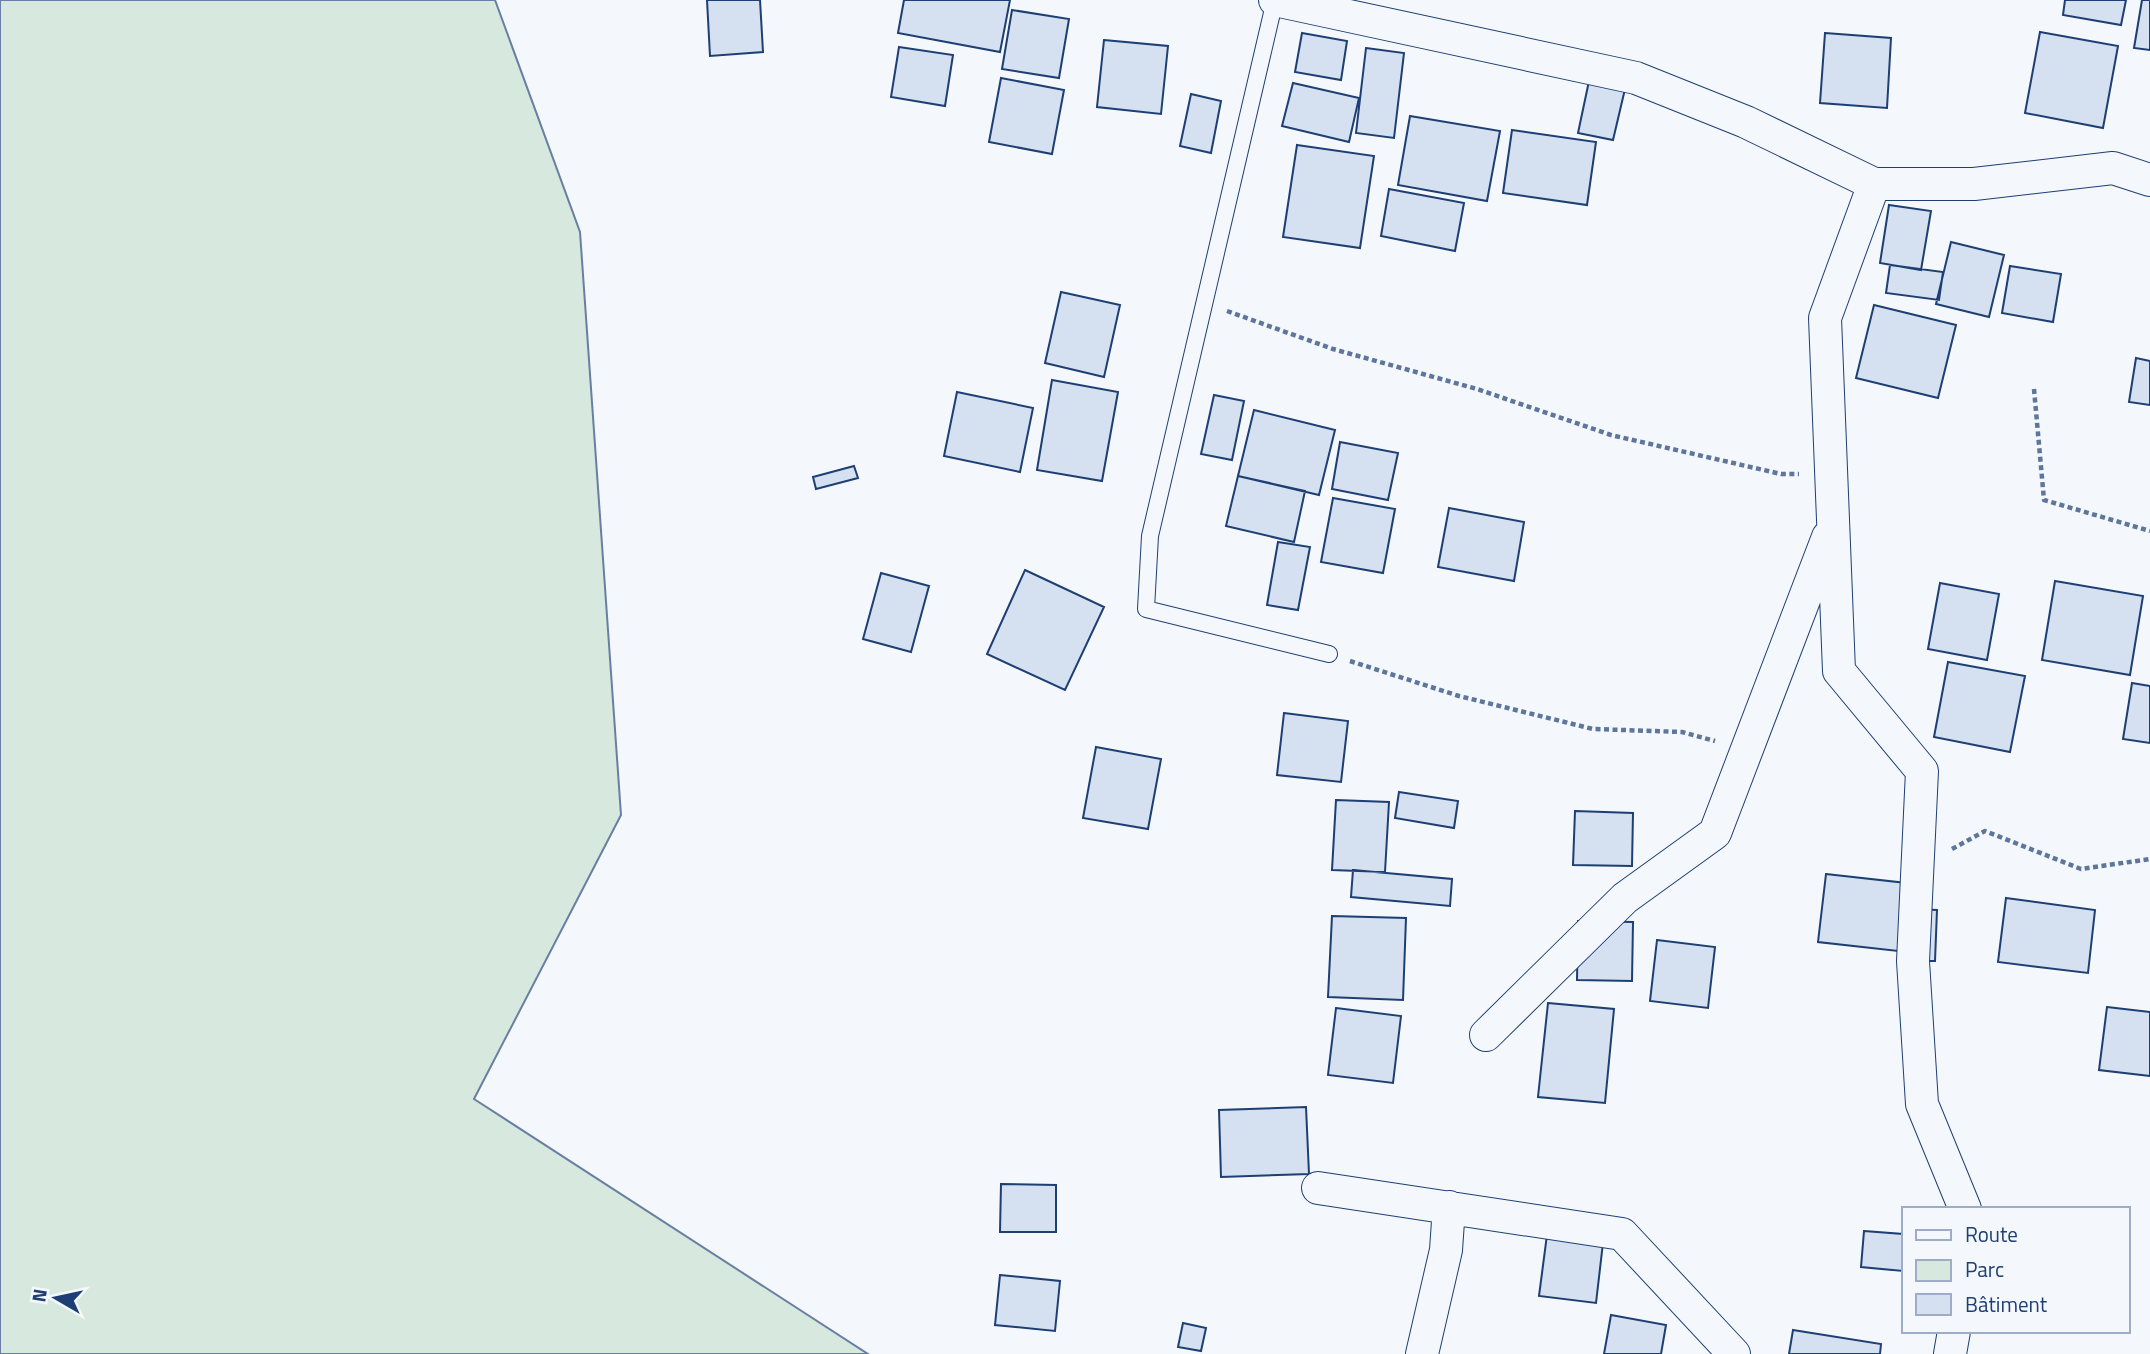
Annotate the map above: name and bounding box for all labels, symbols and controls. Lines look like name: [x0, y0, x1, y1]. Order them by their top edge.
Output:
legend: [1902, 1207, 2129, 1333]
text: Route: [1965, 1218, 2018, 1250]
text: Parc: [1965, 1253, 2004, 1285]
north arrow: [21, 1263, 91, 1333]
text: N: [23, 1286, 54, 1304]
text: Bâtiment: [1965, 1288, 2048, 1320]

